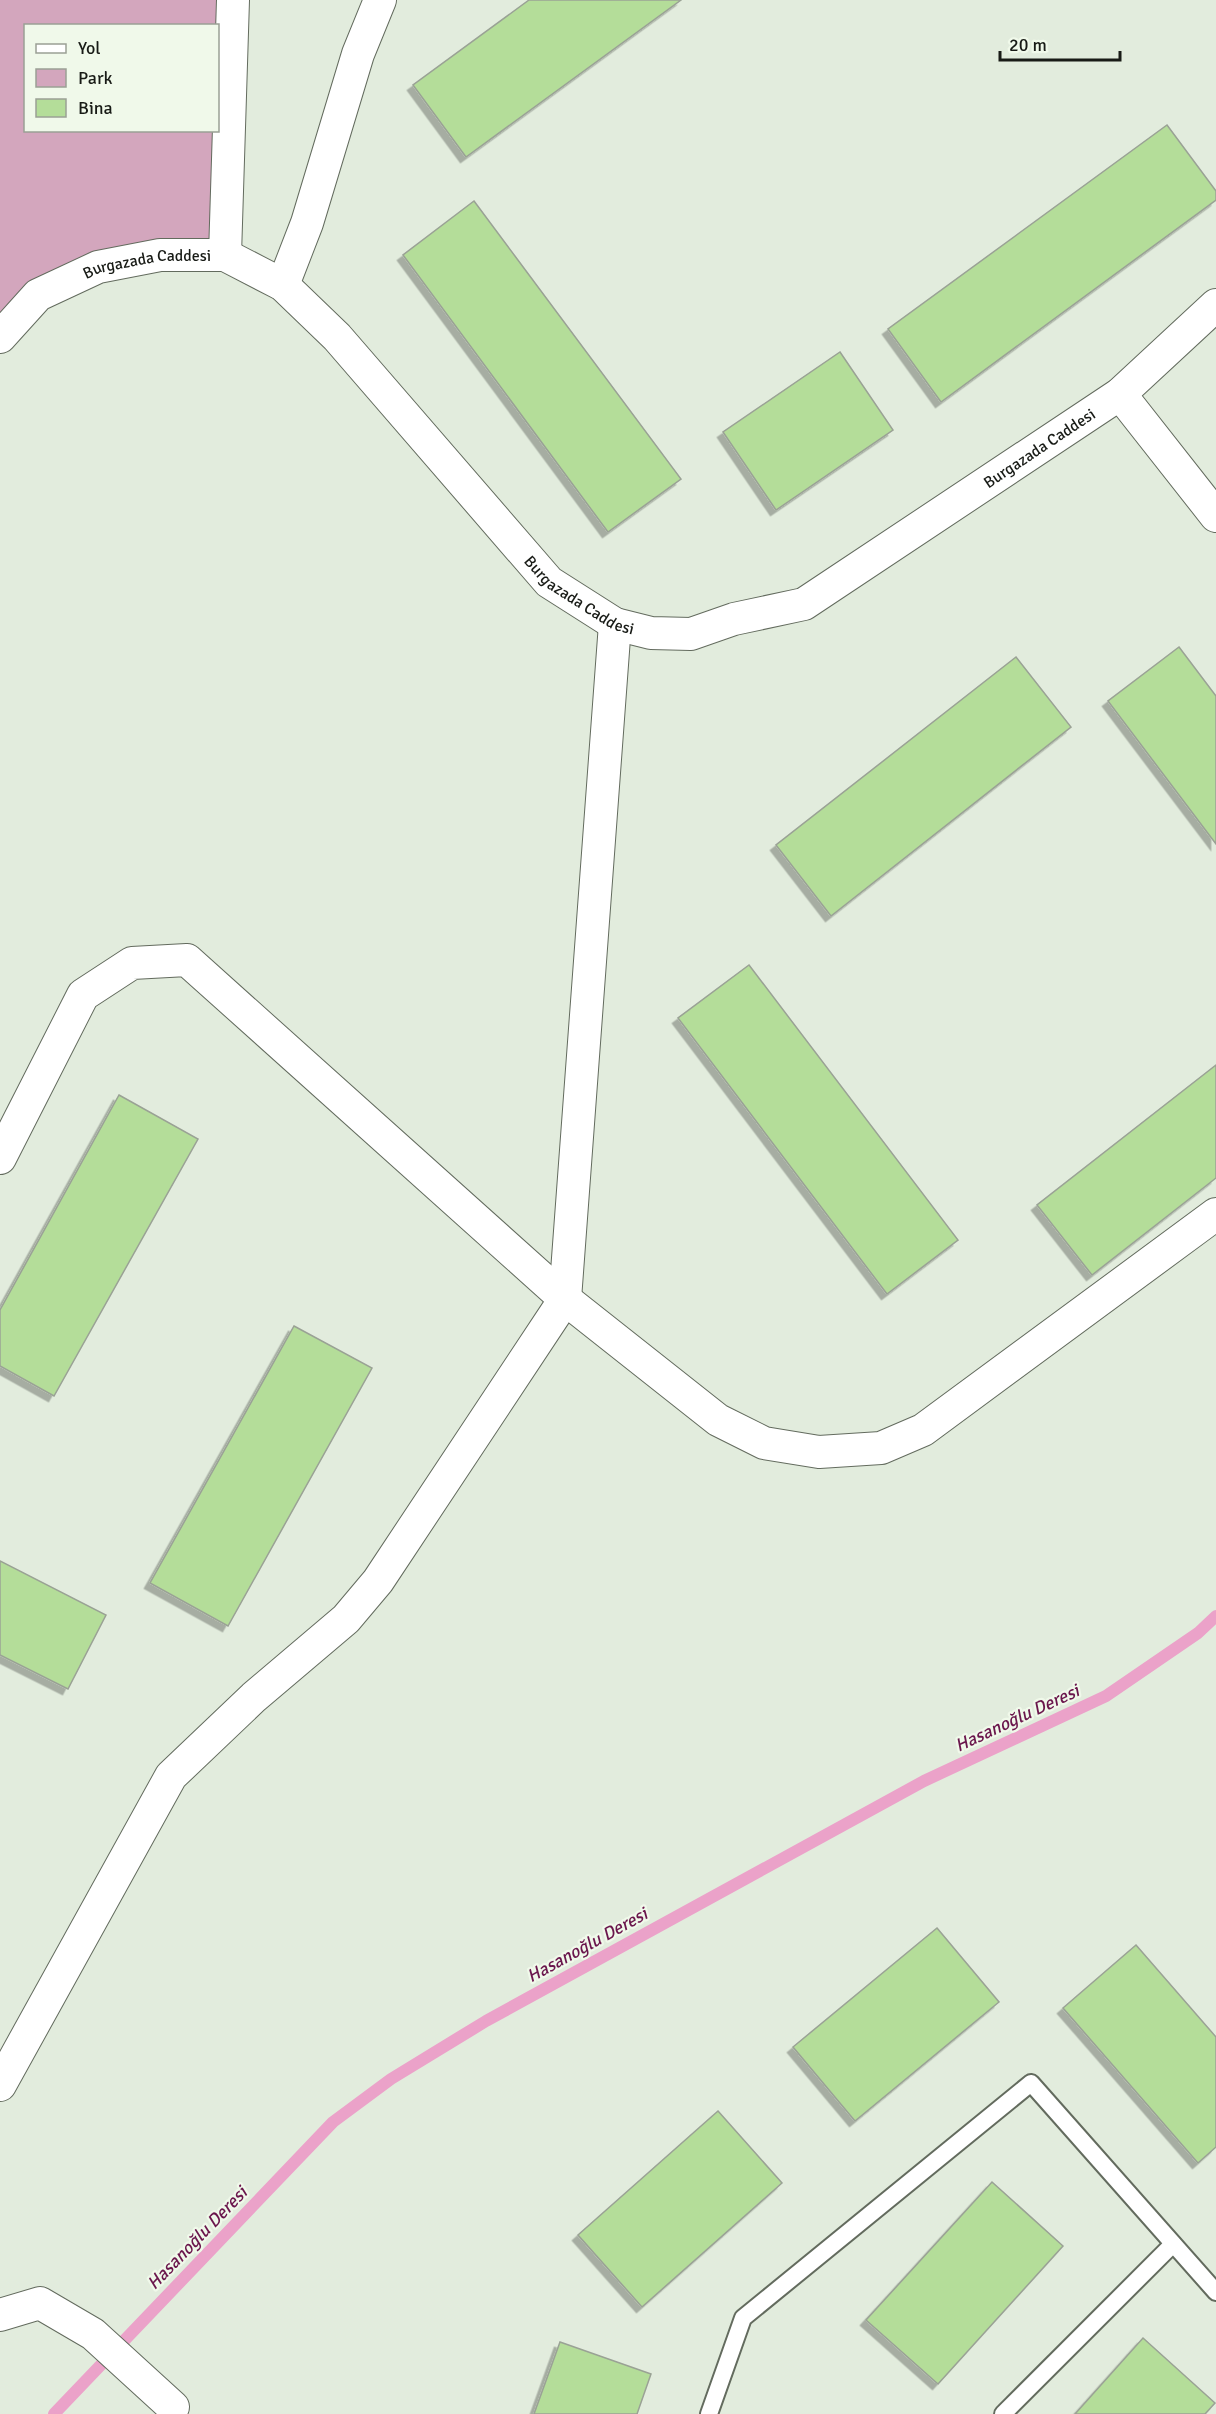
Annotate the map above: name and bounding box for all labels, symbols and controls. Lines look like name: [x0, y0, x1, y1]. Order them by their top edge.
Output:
legend: [24, 24, 219, 132]
scale bar: [1000, 24, 1120, 62]
text: 20 m: [1009, 34, 1047, 56]
text: Yol: [78, 37, 101, 59]
text: Park: [78, 67, 113, 89]
text: Bina: [78, 97, 113, 119]
street label: Burgazada Caddesi: [80, 246, 211, 284]
street label: Burgazada Caddesi: [980, 404, 1099, 493]
street label: Burgazada Caddesi: [520, 552, 636, 639]
water label: Hasanoğlu Deresi: [951, 1679, 1085, 1756]
water label: Hasanoğlu Deresi: [523, 1902, 653, 1987]
water label: Hasanoğlu Deresi: [142, 2180, 253, 2294]

